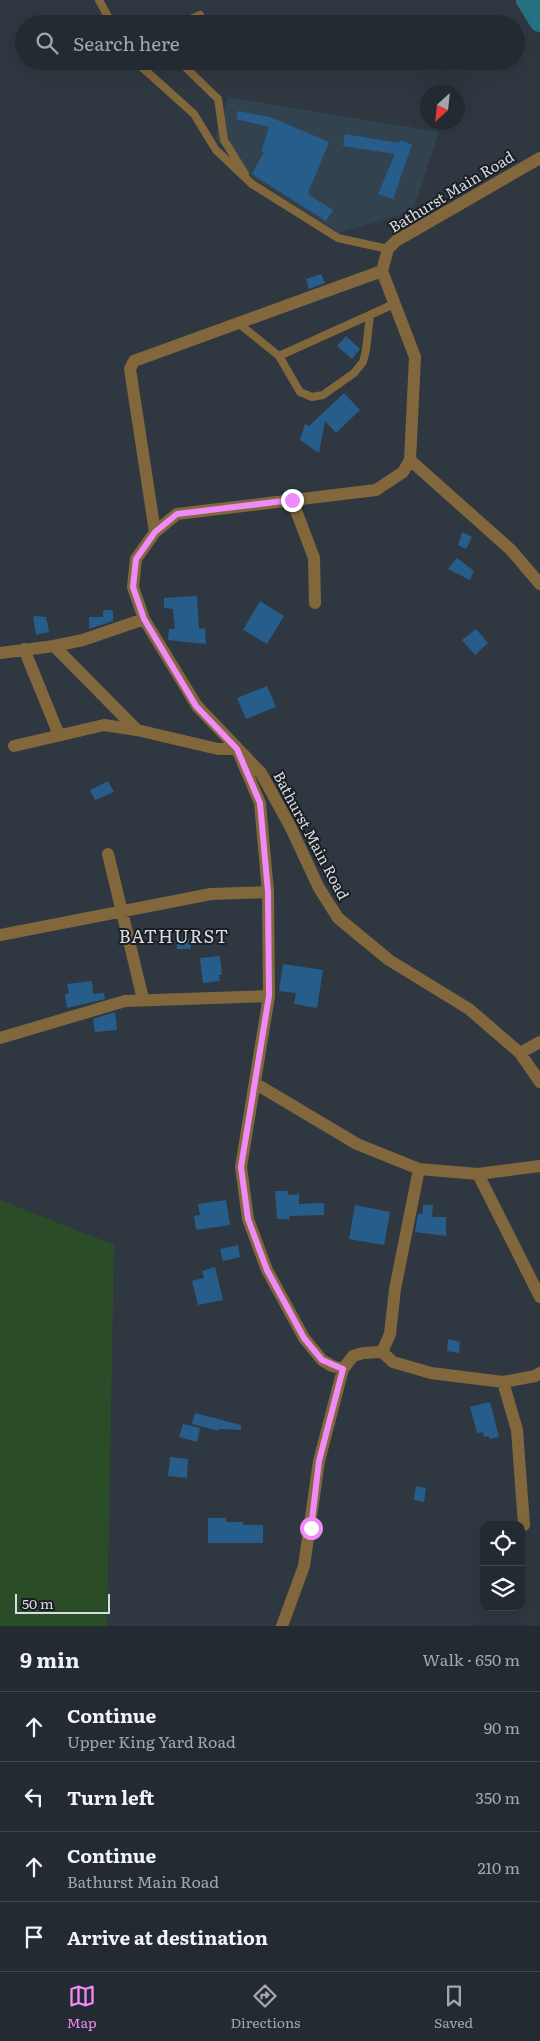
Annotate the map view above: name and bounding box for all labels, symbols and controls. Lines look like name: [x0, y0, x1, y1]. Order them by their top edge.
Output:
search box: [15, 15, 525, 70]
icon: search: [33, 29, 61, 57]
text: Search here: [73, 29, 180, 57]
north arrow: [420, 85, 465, 130]
street label: Bathurst Main Road: [384, 144, 518, 238]
route end: [281, 489, 304, 512]
street label: Bathurst Main Road: [268, 767, 356, 903]
district label: BATHURST: [119, 922, 229, 949]
route start: [300, 1517, 323, 1540]
map controls: [480, 1521, 525, 1611]
button: locate: [480, 1521, 525, 1566]
button: layers: [480, 1566, 525, 1611]
scale bar: [15, 1591, 110, 1614]
text: 50 m: [22, 1593, 54, 1613]
text: 9 min: [20, 1643, 80, 1674]
text: Walk · 650 m: [423, 1647, 520, 1671]
text: Continue: [67, 1701, 156, 1729]
icon: ahead: [20, 1713, 48, 1741]
text: 90 m: [484, 1715, 520, 1739]
text: Upper King Yard Road: [67, 1729, 236, 1753]
icon: left: [20, 1783, 48, 1811]
text: Turn left: [67, 1783, 154, 1811]
text: 350 m: [475, 1785, 520, 1809]
text: Continue: [67, 1841, 156, 1869]
icon: ahead: [20, 1853, 48, 1881]
text: 210 m: [477, 1855, 520, 1879]
text: Bathurst Main Road: [67, 1869, 219, 1893]
icon: arrive: [20, 1923, 48, 1951]
text: Arrive at destination: [67, 1923, 268, 1951]
tab: Map: [67, 1982, 97, 2032]
tab: Directions: [230, 1982, 300, 2032]
tab: Saved: [434, 1982, 473, 2032]

